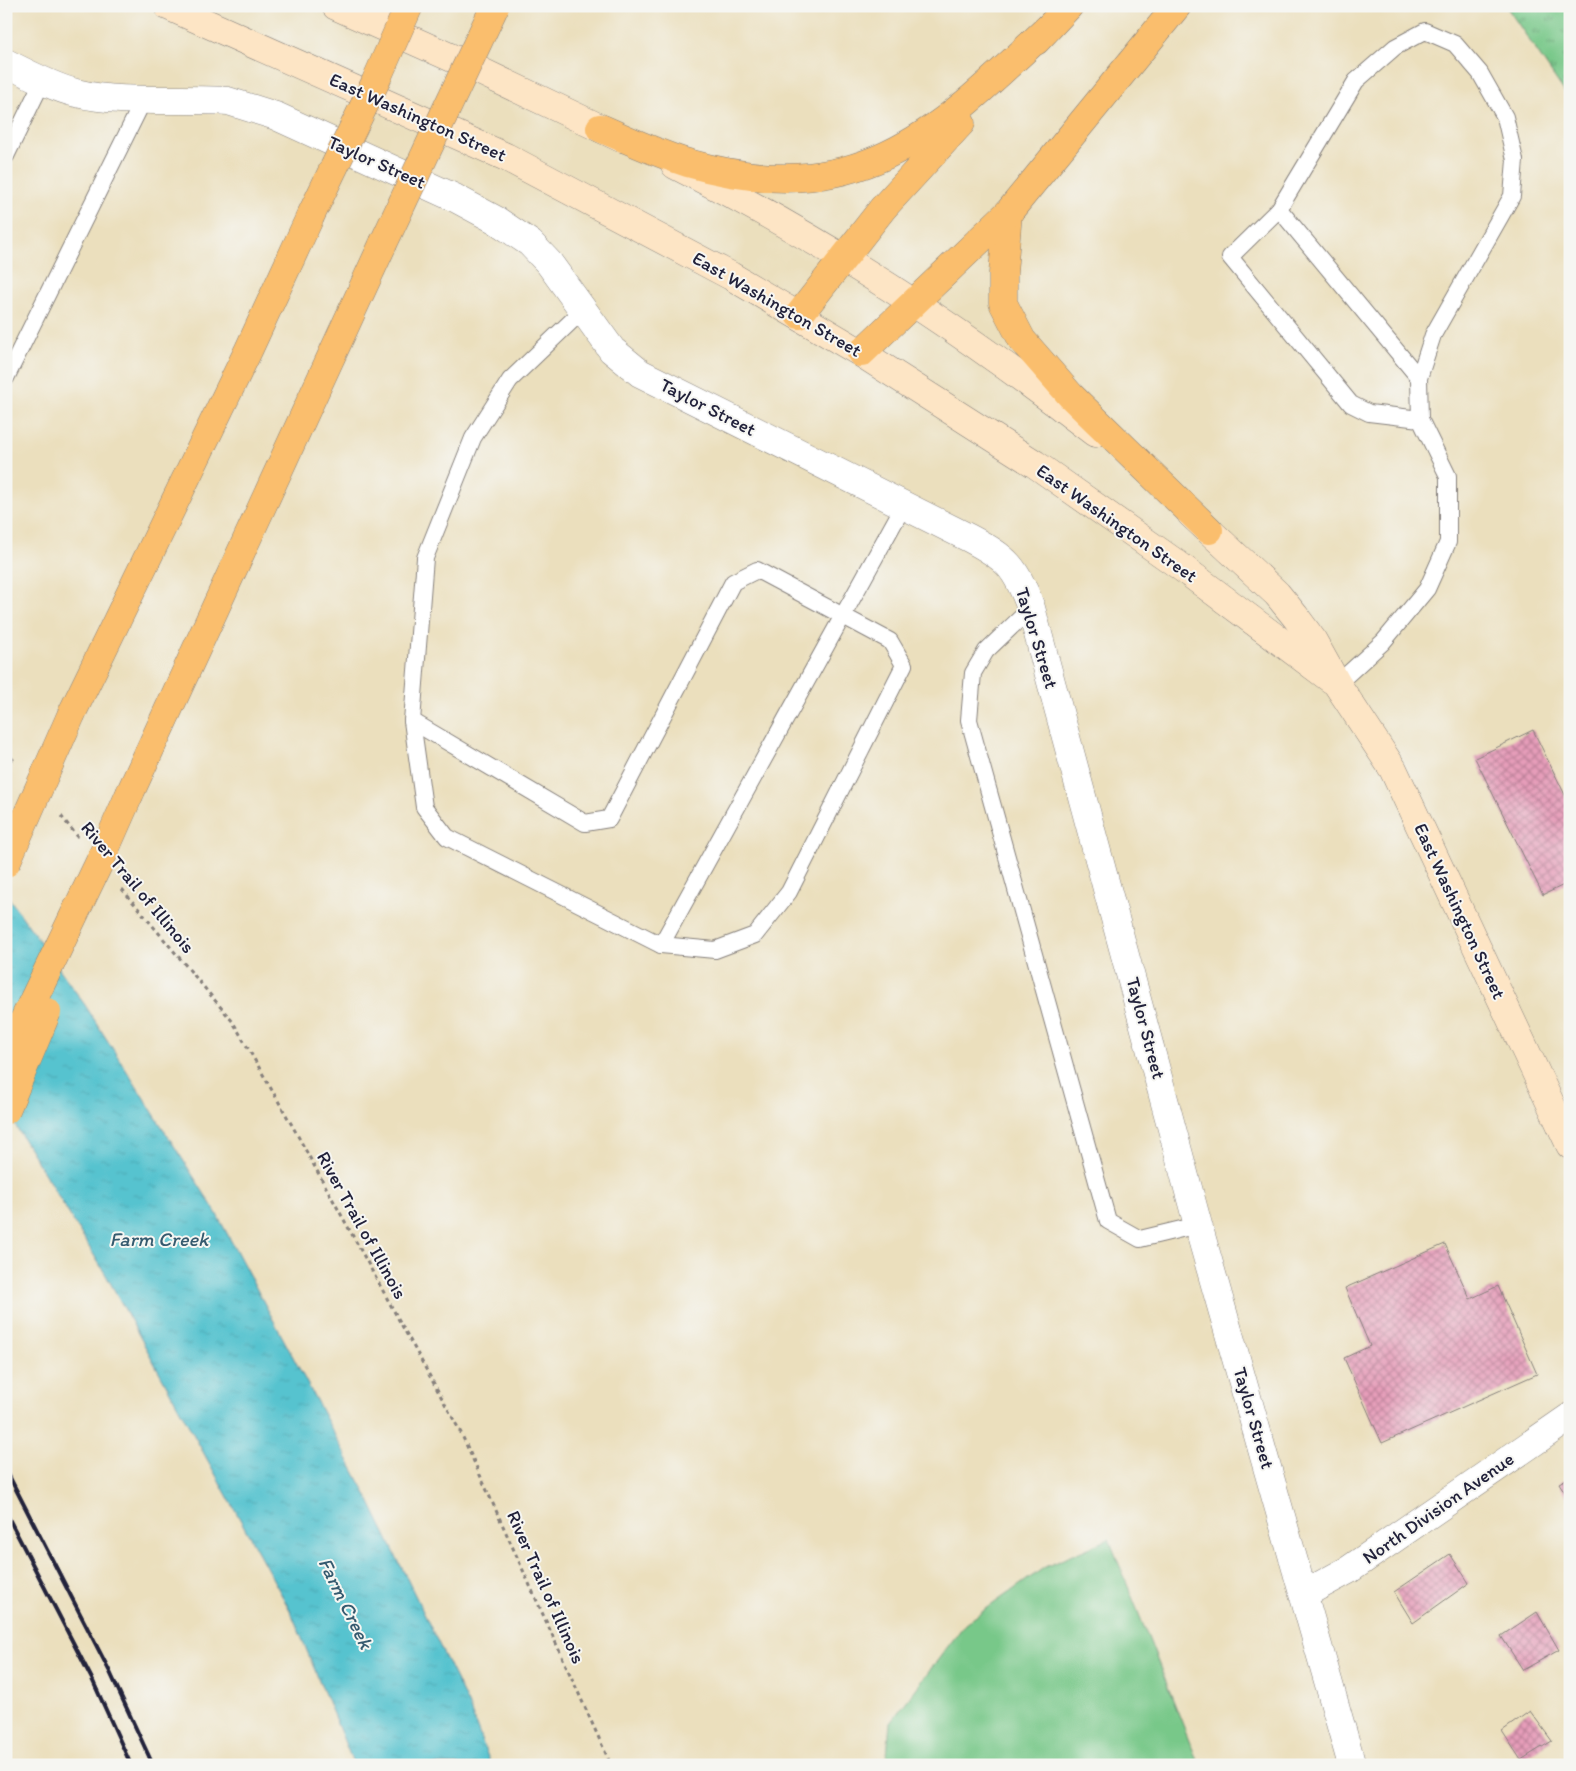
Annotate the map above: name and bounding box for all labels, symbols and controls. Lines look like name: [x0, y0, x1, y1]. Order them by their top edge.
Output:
street label: East Washington Street: [326, 68, 510, 166]
street label: Taylor Street: [325, 130, 429, 194]
street label: East Washington Street: [688, 246, 866, 362]
street label: Taylor Street: [656, 373, 760, 441]
street label: East Washington Street: [1032, 459, 1202, 587]
street label: Taylor Street: [1011, 585, 1063, 691]
street label: River Trail of Illinois: [76, 816, 200, 958]
street label: East Washington Street: [1409, 819, 1511, 1003]
street label: Taylor Street: [1121, 974, 1171, 1082]
street label: River Trail of Illinois: [312, 1147, 412, 1303]
water label: Farm Creek: [110, 1227, 210, 1251]
street label: Taylor Street: [1229, 1365, 1279, 1471]
street label: North Division Avenue: [1358, 1447, 1518, 1569]
street label: River Trail of Illinois: [502, 1507, 590, 1667]
water label: Farm Creek: [314, 1553, 379, 1654]

